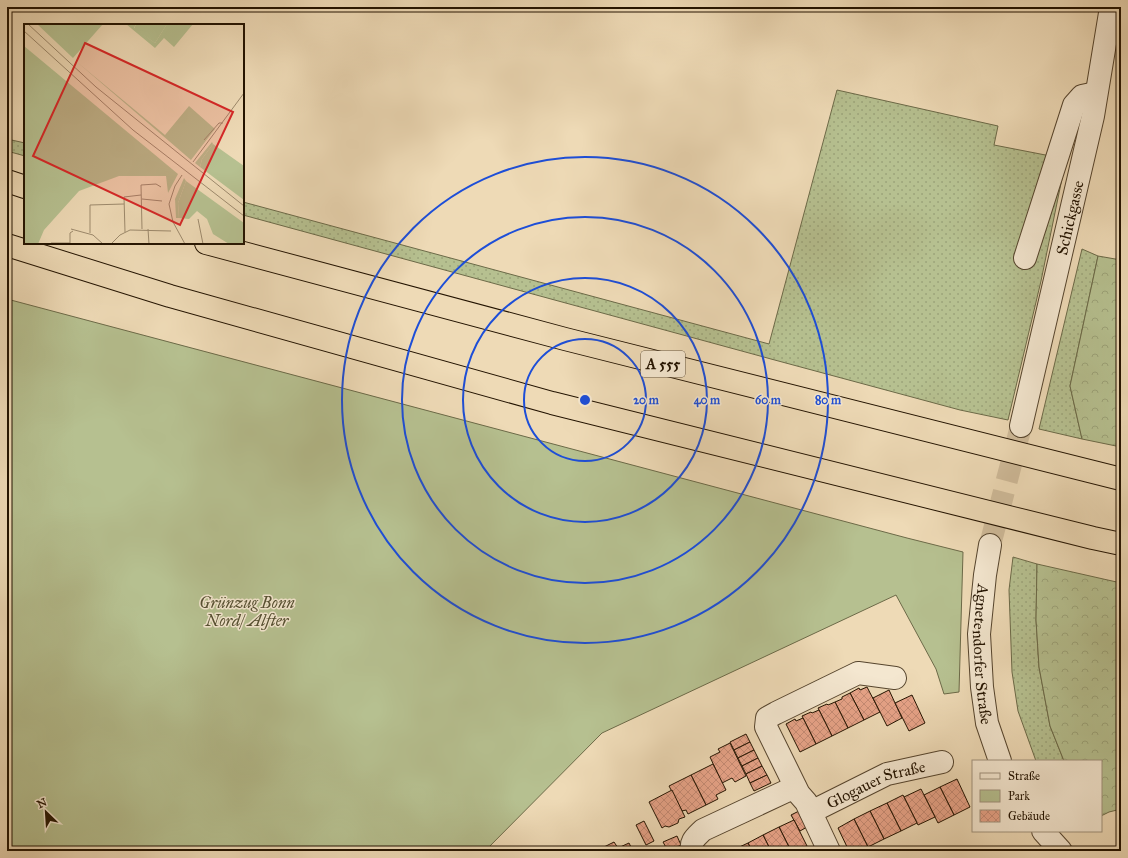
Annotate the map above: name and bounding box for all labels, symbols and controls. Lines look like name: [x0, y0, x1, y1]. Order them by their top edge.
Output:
inset map: [24, 24, 244, 244]
street label: Schickgasse: [1052, 178, 1087, 257]
road number: A 555: [641, 351, 685, 377]
centre of rings: [578, 393, 592, 407]
text: 20 m: [633, 393, 660, 407]
text: 40 m: [694, 393, 721, 408]
text: 60 m: [755, 393, 782, 407]
text: 80 m: [815, 393, 842, 407]
street label: Agnetendorfer Straße: [969, 582, 997, 726]
park label: Grünzug Bonn Nord/ Alfter: [199, 593, 295, 630]
street label: Glogauer Straße: [823, 756, 927, 812]
legend: [972, 760, 1102, 832]
text: Straße: [1008, 769, 1040, 783]
text: Park: [1008, 789, 1030, 803]
north arrow: [26, 792, 66, 832]
text: N: [35, 795, 50, 811]
text: Gebäude: [1008, 809, 1050, 823]

